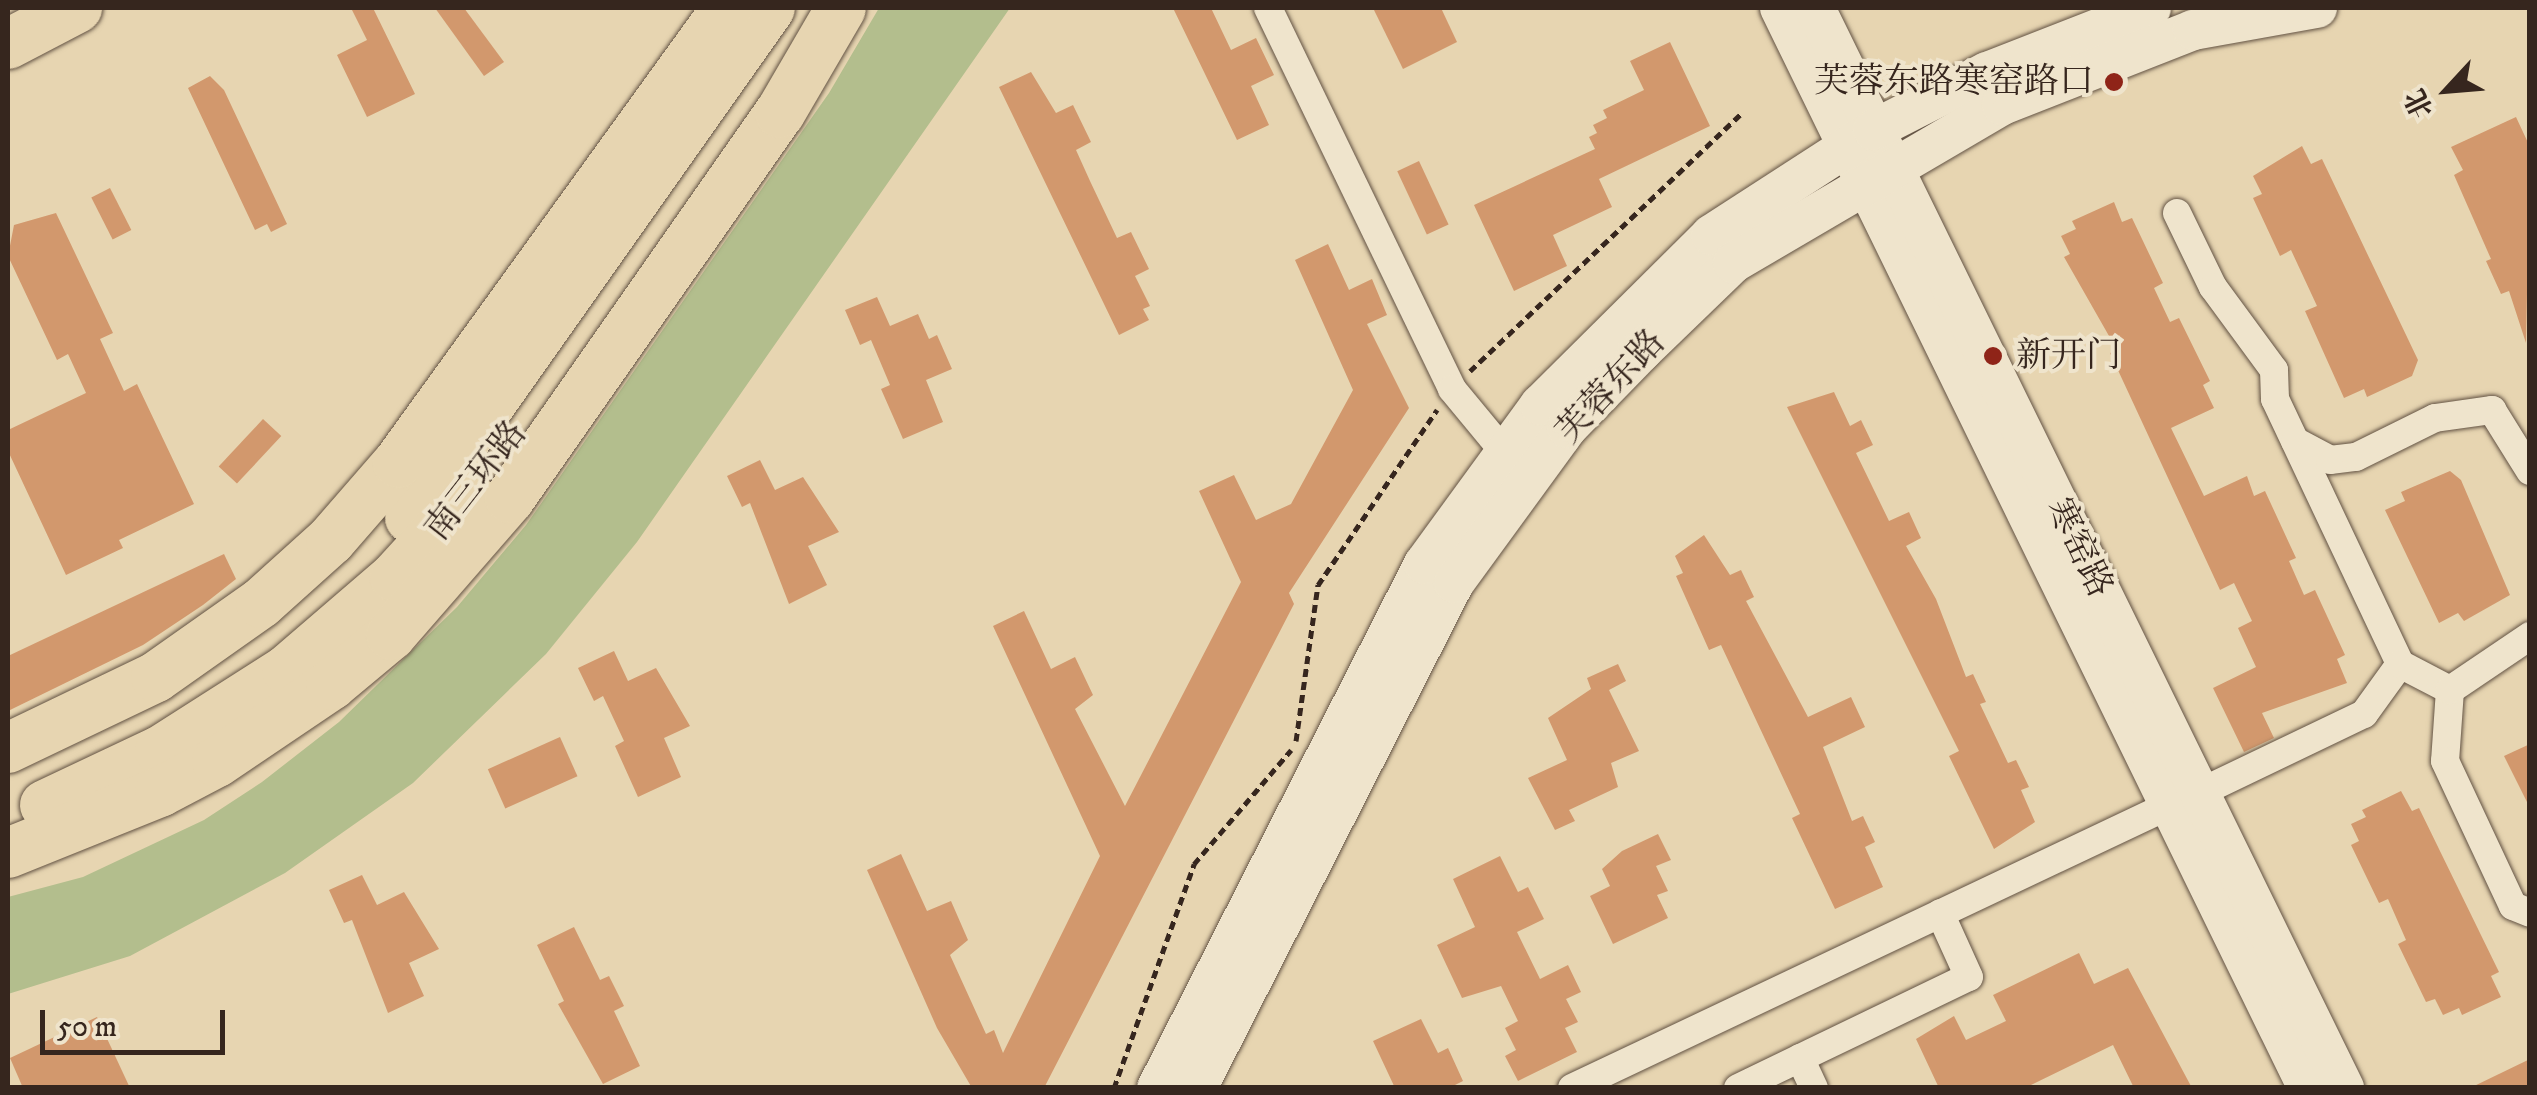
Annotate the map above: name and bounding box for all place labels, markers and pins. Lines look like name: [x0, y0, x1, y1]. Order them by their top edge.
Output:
place label: 芙蓉东路寒窑路口: [1814, 61, 2094, 103]
marker: 芙蓉东路寒窑路口: [2103, 71, 2125, 93]
place label: 新开门: [2016, 335, 2121, 377]
marker: 新开门: [1980, 343, 2006, 369]

